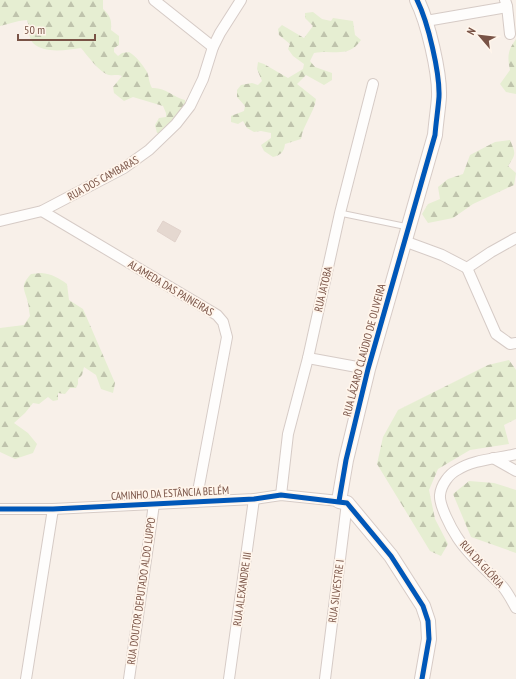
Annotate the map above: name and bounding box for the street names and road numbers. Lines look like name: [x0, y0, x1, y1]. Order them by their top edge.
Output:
street label: RUA DOS CAMBARAS: [65, 153, 141, 203]
street label: ALAMEDA DAS PAINEIRAS: [126, 257, 217, 319]
street label: RUA JATOBA: [311, 264, 335, 313]
street label: RUA LÁZARO CLAÚDIO DE OLIVEIRA: [340, 281, 389, 418]
street label: CAMINHO DA ESTÂNCIA BELÉM: [111, 483, 229, 503]
street label: RUA DOUTOR DEPUTADO ALDO LUPPO: [124, 517, 158, 665]
street label: RUA DA GLÓRIA: [457, 537, 508, 591]
street label: RUA ALEXANDRE III: [230, 551, 254, 627]
street label: RUA SILVESTRE I: [325, 559, 347, 623]

